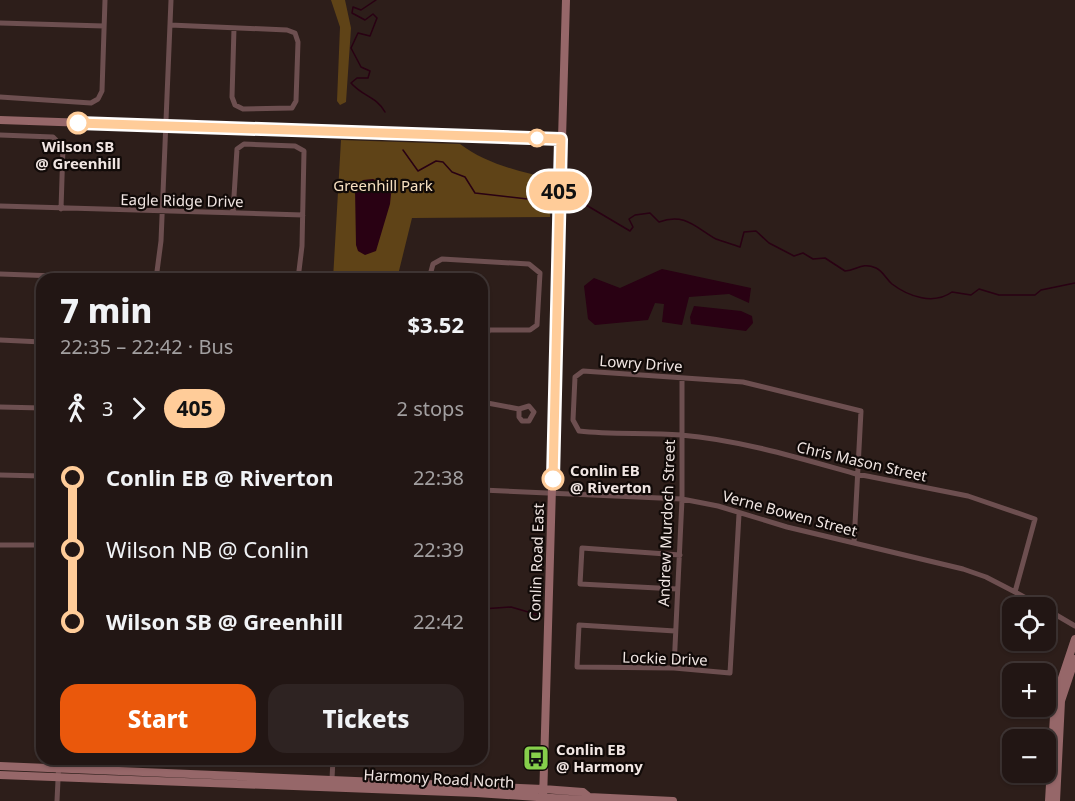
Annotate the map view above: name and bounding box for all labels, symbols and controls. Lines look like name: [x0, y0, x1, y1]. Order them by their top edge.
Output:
marker: Wilson SB @ Greenhill: [67, 112, 89, 134]
unlabelled marker: [528, 129, 546, 147]
place label: Wilson SB @ Greenhill: [35, 136, 121, 173]
line badge: 405: [524, 172, 594, 210]
park label: Greenhill Park: [333, 175, 433, 195]
text: 405: [541, 177, 577, 205]
street label: Eagle Ridge Drive: [120, 189, 244, 211]
text: 7 min: [60, 288, 152, 333]
text: $3.52: [407, 309, 464, 339]
text: 22:35 – 22:42 · Bus: [60, 333, 233, 360]
street label: Lowry Drive: [599, 350, 683, 376]
icon: walk: [60, 392, 93, 425]
icon: forward: [122, 392, 155, 425]
text: 405: [176, 394, 213, 422]
text: 3: [102, 395, 113, 422]
text: 2 stops: [397, 395, 464, 422]
street label: Chris Mason Street: [795, 436, 930, 486]
street label: Andrew Murdoch Street: [653, 439, 679, 607]
place label: Conlin EB @ Riverton: [570, 460, 652, 497]
text: Conlin EB @ Riverton: [106, 462, 334, 492]
text: 22:38: [413, 464, 464, 491]
marker: Conlin EB @ Riverton: [542, 468, 564, 490]
street label: Verne Bowen Street: [720, 485, 860, 541]
street label: Conlin Road East: [524, 502, 548, 621]
text: Wilson NB @ Conlin: [106, 534, 309, 564]
text: 22:39: [413, 536, 464, 563]
map controls: [1002, 597, 1056, 783]
button: locate: [1002, 597, 1056, 651]
text: Wilson SB @ Greenhill: [106, 606, 343, 636]
text: 22:42: [413, 608, 464, 635]
street label: Lockie Drive: [622, 647, 708, 669]
button: +: [1002, 663, 1056, 717]
button: Start: [60, 684, 256, 753]
button: Tickets: [268, 684, 464, 753]
button: −: [1002, 729, 1056, 783]
place label: Conlin EB @ Harmony: [556, 739, 643, 776]
bus stop icon: Conlin EB @ Harmony: [521, 743, 551, 773]
street label: Harmony Road North: [363, 764, 515, 792]

